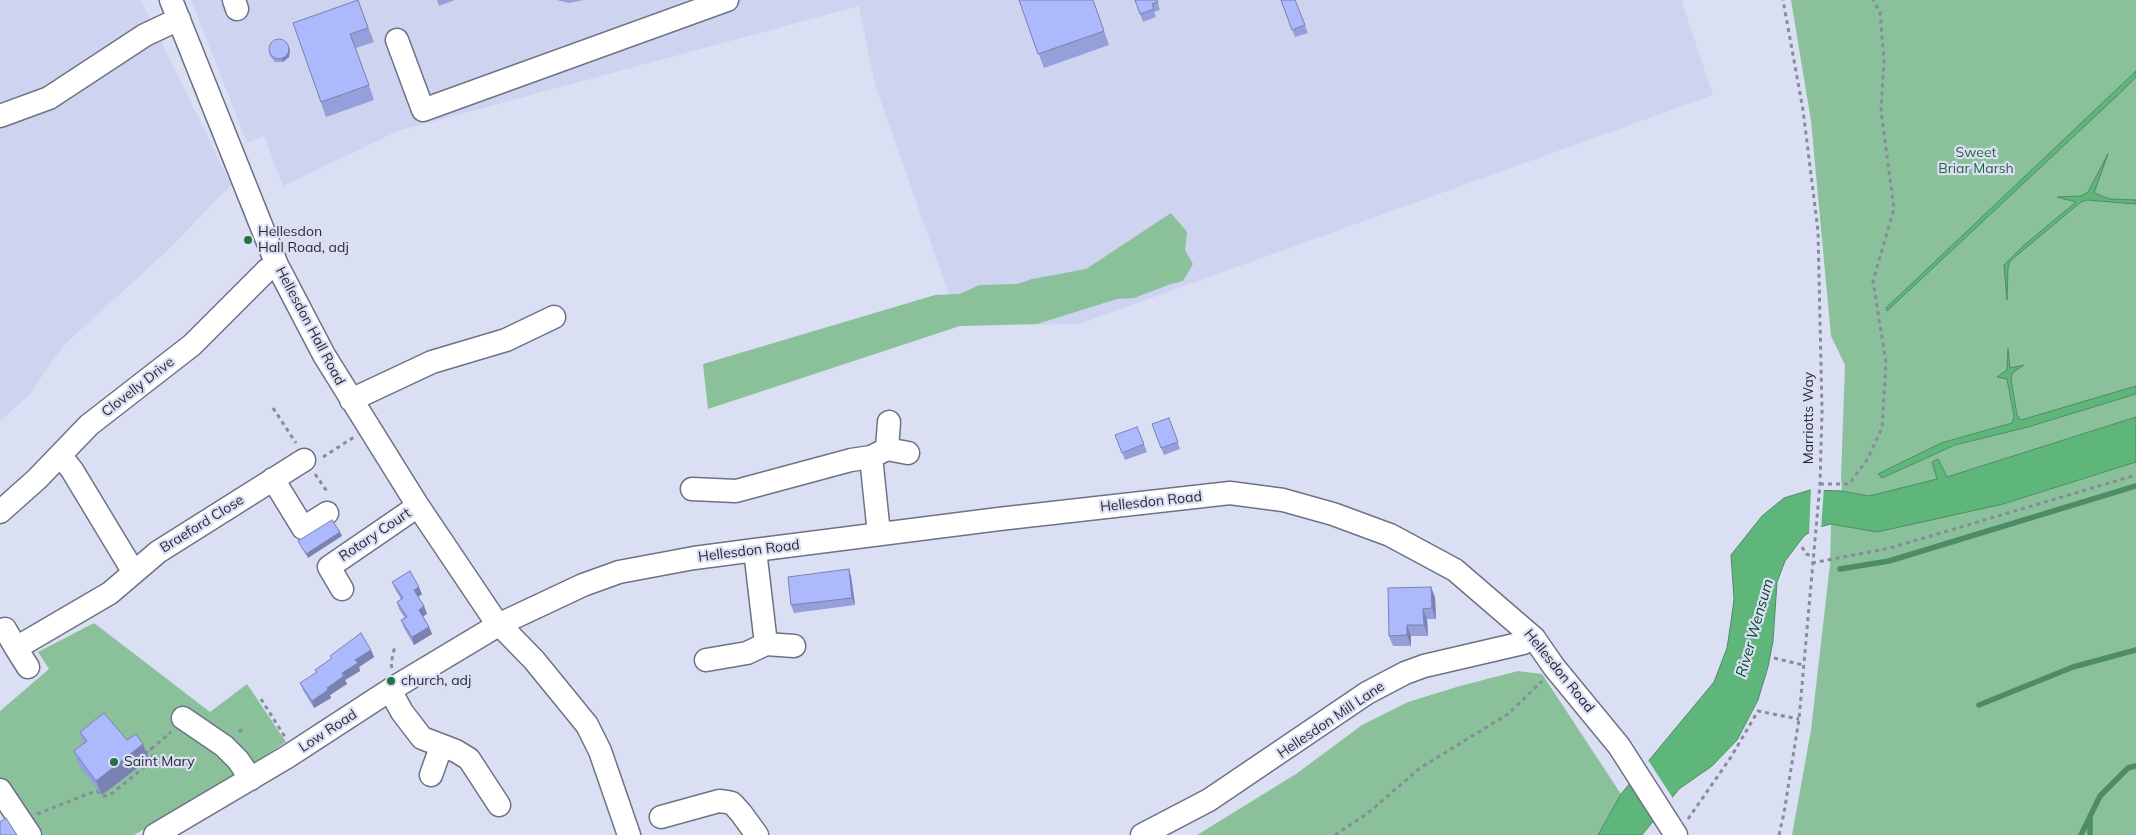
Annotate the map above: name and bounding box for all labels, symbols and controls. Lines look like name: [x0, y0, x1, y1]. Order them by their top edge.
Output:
park label: Sweet Briar Marsh: [1938, 145, 2014, 178]
place label: Hellesdon Hall Road, adj: [258, 224, 349, 256]
marker: Hellesdon Hall Road, adj: [242, 234, 254, 246]
street label: Hellesdon Hall Road: [272, 264, 348, 388]
street label: Clovelly Drive: [98, 354, 178, 420]
street label: Marriotts Way: [1801, 372, 1817, 464]
street label: Hellesdon Road: [1099, 488, 1203, 516]
street label: Braeford Close: [157, 492, 247, 556]
street label: Rotary Court: [336, 505, 414, 565]
street label: Hellesdon Road: [697, 536, 801, 566]
water label: River Wensum: [1732, 577, 1778, 679]
street label: Hellesdon Road: [1520, 626, 1598, 716]
place label: church, adj: [401, 673, 471, 689]
marker: church, adj: [385, 675, 397, 687]
street label: Hellesdon Mill Lane: [1274, 678, 1388, 762]
street label: Low Road: [296, 706, 360, 756]
place label: Saint Mary: [124, 754, 195, 770]
marker: Saint Mary: [108, 756, 120, 768]

